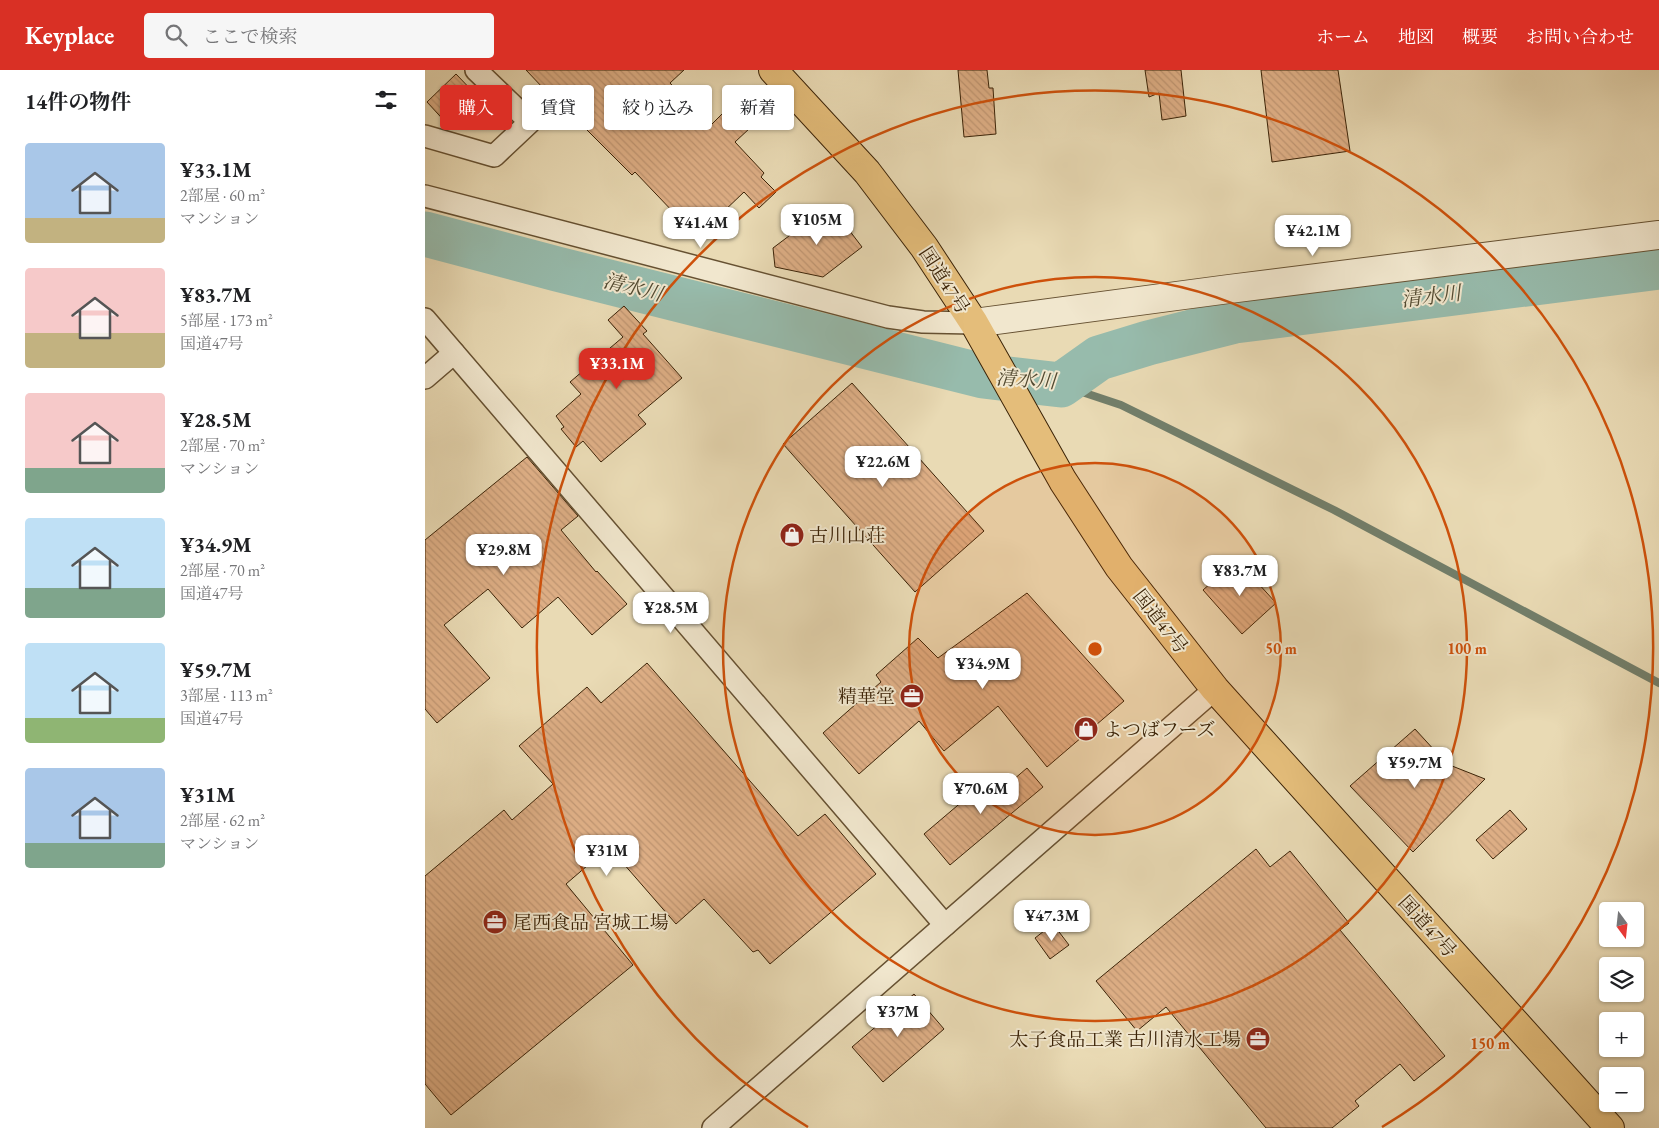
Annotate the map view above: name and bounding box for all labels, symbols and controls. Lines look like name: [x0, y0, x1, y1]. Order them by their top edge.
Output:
search box: [144, 13, 494, 58]
text: Keyplace: [25, 20, 114, 51]
icon: search: [162, 21, 190, 49]
text: ここで検索: [202, 24, 297, 49]
text: ホーム: [1316, 25, 1370, 48]
text: 地図: [1398, 25, 1434, 48]
text: 概要: [1462, 25, 1498, 48]
text: お問い合わせ: [1526, 25, 1634, 48]
chip: 購入: [440, 85, 512, 130]
chip: 賃貸: [522, 85, 594, 130]
chip: 絞り込み: [604, 85, 712, 130]
chip: 新着: [722, 85, 794, 130]
icon: filters: [372, 86, 400, 114]
text: 14件の物件: [25, 88, 131, 115]
text: ¥33.1M: [180, 156, 251, 183]
icon: home: [65, 163, 125, 223]
text: 2部屋 · 60 m²: [180, 185, 265, 206]
pin: ¥105M: [782, 204, 852, 246]
pin: ¥41.4M: [660, 206, 742, 249]
text: マンション: [180, 208, 259, 229]
text: ¥105M: [792, 209, 842, 230]
text: ¥41.4M: [674, 212, 728, 233]
pin: ¥42.1M: [1272, 214, 1354, 257]
text: ¥42.1M: [1286, 220, 1340, 241]
street label: 国道47号: [914, 242, 976, 319]
water label: 清水川: [601, 267, 667, 307]
water label: 清水川: [1400, 279, 1464, 313]
text: ¥83.7M: [180, 281, 251, 308]
icon: home: [65, 288, 125, 348]
text: 5部屋 · 173 m²: [180, 310, 273, 331]
text: 国道47号: [180, 333, 243, 354]
pin: ¥33.1M: [576, 348, 658, 390]
text: ¥33.1M: [590, 353, 644, 374]
water label: 清水川: [995, 364, 1059, 394]
text: ¥28.5M: [180, 406, 251, 433]
icon: home: [65, 413, 125, 473]
text: 2部屋 · 70 m²: [180, 435, 265, 456]
pin: ¥22.6M: [842, 446, 924, 488]
text: ¥22.6M: [856, 451, 910, 472]
text: マンション: [180, 458, 259, 479]
shop icon: 古川山荘: [779, 522, 805, 548]
place label: 古川山荘: [809, 523, 885, 548]
text: ¥34.9M: [180, 531, 251, 558]
pin: ¥29.8M: [463, 534, 545, 576]
icon: home: [65, 538, 125, 598]
text: ¥29.8M: [477, 539, 531, 560]
pin: ¥83.7M: [1199, 554, 1281, 597]
text: 2部屋 · 70 m²: [180, 560, 265, 581]
text: ¥83.7M: [1213, 560, 1267, 581]
text: 国道47号: [180, 583, 243, 604]
street label: 国道47号: [1128, 584, 1194, 659]
pin: ¥28.5M: [630, 592, 712, 634]
text: ¥28.5M: [644, 597, 698, 618]
text: 50 m: [1265, 639, 1297, 658]
text: 100 m: [1447, 639, 1487, 658]
centre of rings: [1086, 640, 1104, 658]
pin: ¥34.9M: [942, 648, 1024, 690]
text: ¥34.9M: [956, 653, 1010, 674]
text: ¥59.7M: [180, 656, 251, 683]
icon: home: [65, 663, 125, 723]
office icon: 精華堂: [899, 683, 925, 709]
place label: 精華堂: [838, 684, 895, 709]
text: 3部屋 · 113 m²: [180, 685, 273, 706]
text: 国道47号: [180, 708, 243, 729]
shop icon: よつばフーズ: [1073, 716, 1099, 742]
place label: よつばフーズ: [1103, 717, 1215, 742]
pin: ¥59.7M: [1374, 746, 1456, 789]
text: ¥59.7M: [1388, 752, 1442, 773]
pin: ¥70.6M: [940, 772, 1022, 815]
text: ¥70.6M: [954, 778, 1008, 799]
text: ¥31M: [180, 781, 235, 808]
icon: home: [65, 788, 125, 848]
text: 2部屋 · 62 m²: [180, 810, 265, 831]
text: マンション: [180, 833, 259, 854]
pin: ¥31M: [577, 834, 637, 877]
text: ¥31M: [586, 840, 628, 861]
street label: 国道47号: [1393, 890, 1462, 963]
pin: ¥47.3M: [1011, 900, 1093, 942]
north arrow: [1599, 902, 1644, 948]
map controls: [1599, 902, 1644, 1112]
text: ¥47.3M: [1025, 905, 1079, 926]
office icon: 尾西食品 宮城工場: [482, 909, 508, 935]
place label: 尾西食品 宮城工場: [513, 910, 669, 935]
button: layers: [1599, 957, 1644, 1002]
pin: ¥37M: [868, 996, 928, 1038]
text: ¥37M: [877, 1001, 919, 1022]
button: +: [1599, 1012, 1644, 1057]
office icon: 太子食品工業 古川清水工場: [1245, 1026, 1271, 1052]
place label: 太子食品工業 古川清水工場: [1009, 1027, 1241, 1052]
text: 150 m: [1470, 1034, 1510, 1053]
button: −: [1599, 1067, 1644, 1112]

